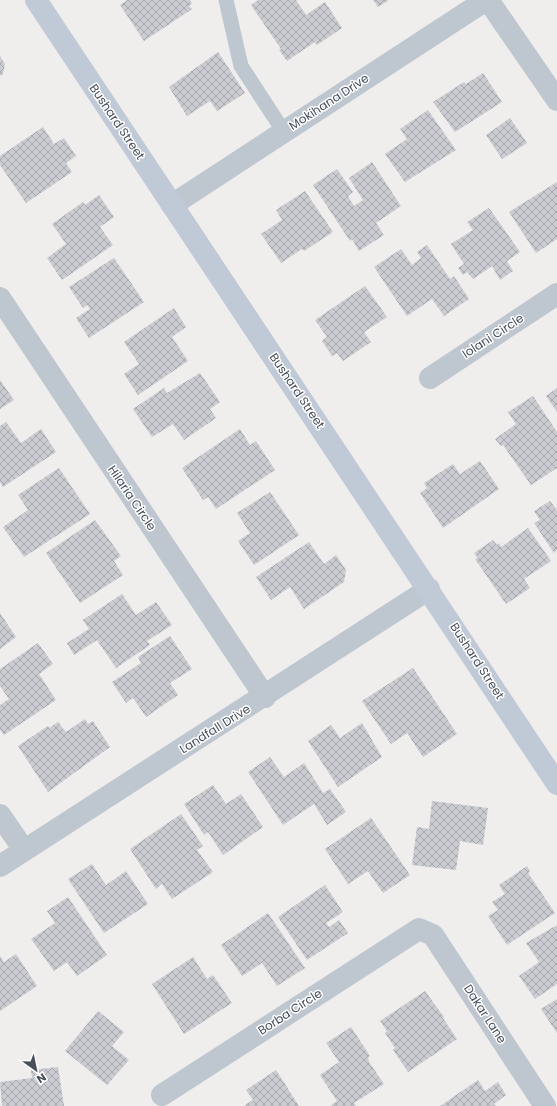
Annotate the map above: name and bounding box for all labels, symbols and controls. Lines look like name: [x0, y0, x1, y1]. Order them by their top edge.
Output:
street label: Mokihana Drive: [286, 69, 372, 134]
street label: Bushard Street: [86, 80, 149, 163]
street label: Iolani Circle: [459, 309, 527, 362]
street label: Bushard Street: [266, 349, 329, 432]
street label: Hilaria Circle: [104, 462, 161, 534]
street label: Bushard Street: [446, 619, 509, 702]
street label: Landfall Drive: [176, 700, 253, 757]
street label: Dakar Lane: [460, 981, 511, 1046]
street label: Borba Circle: [254, 984, 325, 1039]
north arrow: [16, 1050, 56, 1090]
text: N: [34, 1069, 49, 1087]

